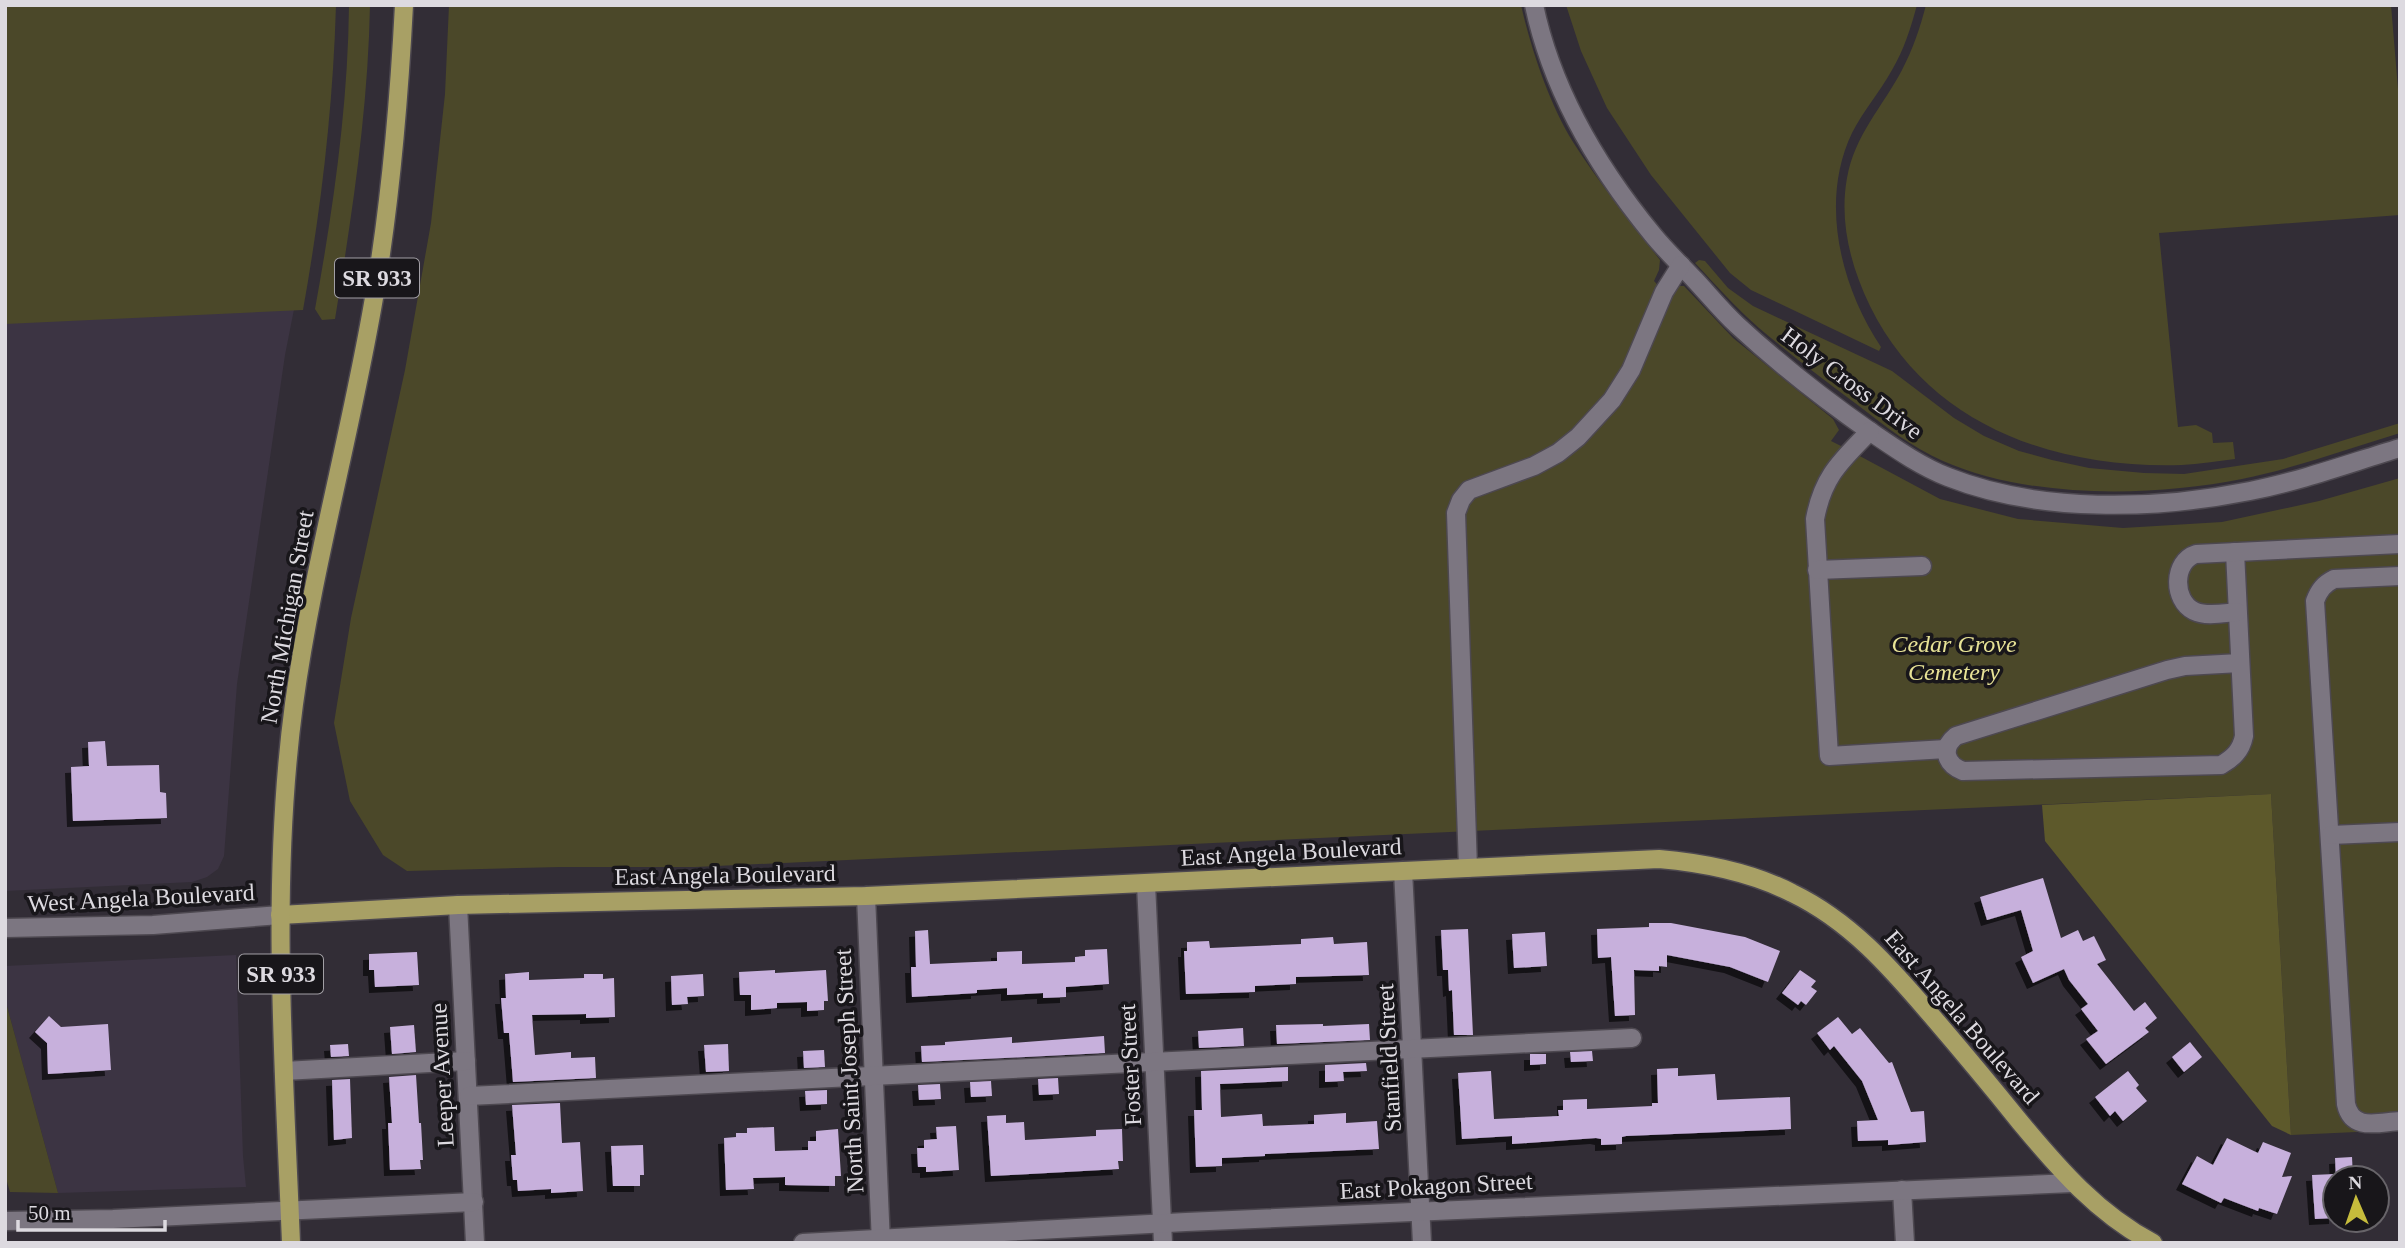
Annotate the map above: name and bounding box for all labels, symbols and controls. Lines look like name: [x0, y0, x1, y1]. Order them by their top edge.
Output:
road number: SR 933: [335, 258, 419, 298]
street label: Holy Cross Drive: [1777, 322, 1927, 444]
street label: North Michigan Street: [255, 508, 319, 726]
park label: Cedar Grove Cemetery: [1891, 631, 2017, 685]
street label: East Angela Boulevard: [1180, 833, 1402, 871]
street label: East Angela Boulevard: [614, 860, 836, 890]
street label: West Angela Boulevard: [27, 879, 255, 917]
street label: East Angela Boulevard: [1880, 925, 2044, 1109]
street label: North Saint Joseph Street: [830, 948, 868, 1194]
road number: SR 933: [239, 954, 323, 993]
street label: Stanfield Street: [1372, 983, 1406, 1133]
street label: Leeper Avenue: [425, 1002, 459, 1148]
street label: Foster Street: [1114, 1003, 1146, 1127]
north arrow: [2321, 1164, 2391, 1234]
street label: East Pokagon Street: [1339, 1168, 1534, 1204]
text: N: [2348, 1172, 2363, 1193]
scale bar: [18, 1188, 164, 1232]
text: 50 m: [28, 1201, 71, 1225]

